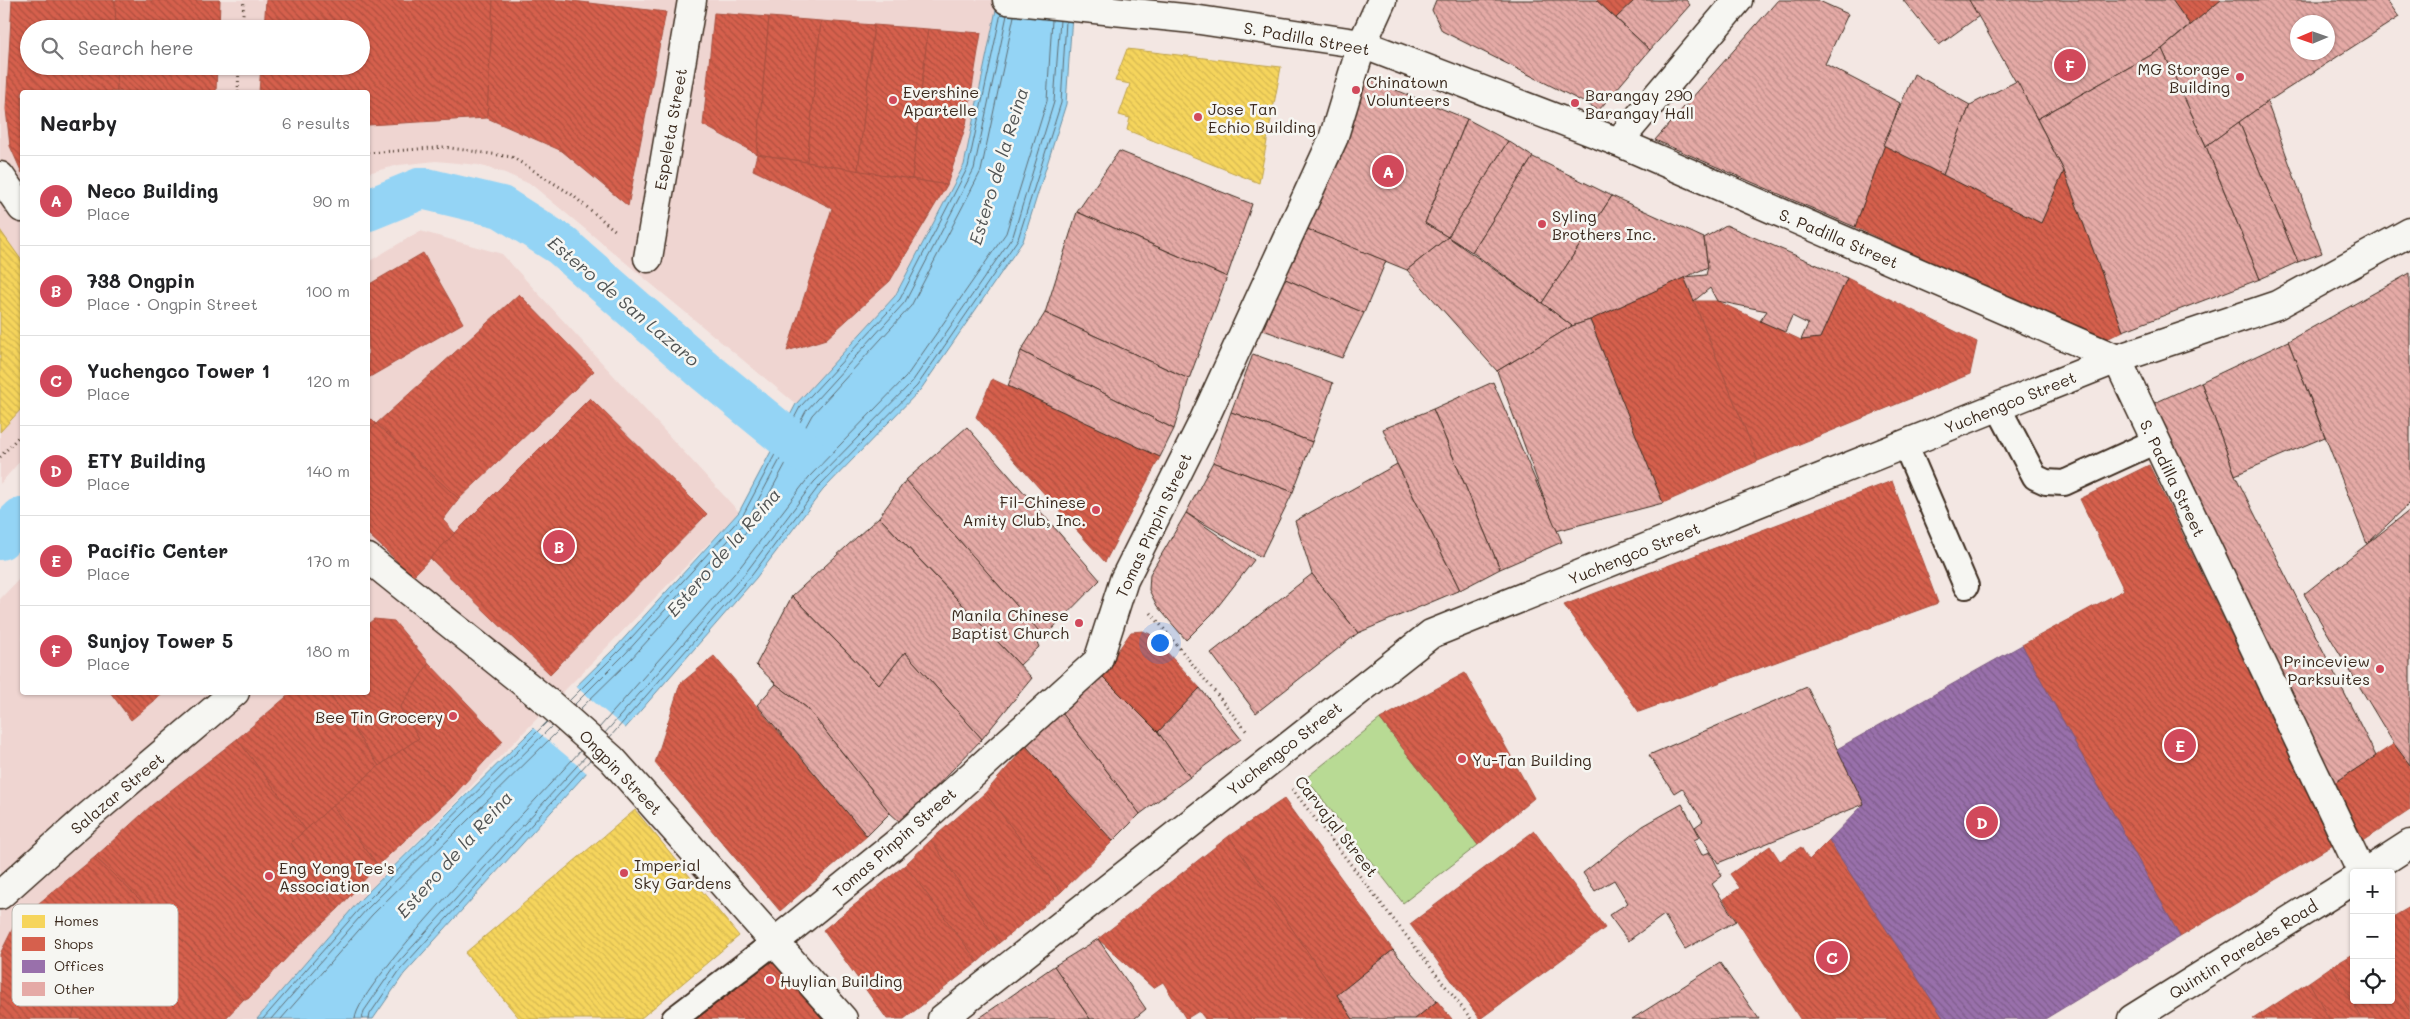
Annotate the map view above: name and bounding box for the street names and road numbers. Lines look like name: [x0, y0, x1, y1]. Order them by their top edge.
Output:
street label: S. Padilla Street: [1242, 17, 1372, 59]
street label: Espeleta Street: [649, 66, 691, 192]
street label: S. Padilla Street: [1776, 203, 1902, 273]
street label: Yuchengco Street: [1941, 366, 2079, 438]
street label: S. Padilla Street: [2136, 416, 2210, 540]
street label: Tomas Pinpin Street: [1110, 449, 1196, 601]
street label: Yuchengco Street: [1565, 517, 1703, 589]
street label: Yuchengco Street: [1222, 696, 1346, 800]
street label: Ongpin Street: [575, 725, 667, 819]
street label: Salazar Street: [66, 748, 168, 838]
street label: Carvajal Street: [1291, 771, 1383, 881]
street label: Tomas Pinpin Street: [828, 782, 960, 902]
street label: Quintin Paredes Road: [2165, 895, 2321, 1003]

